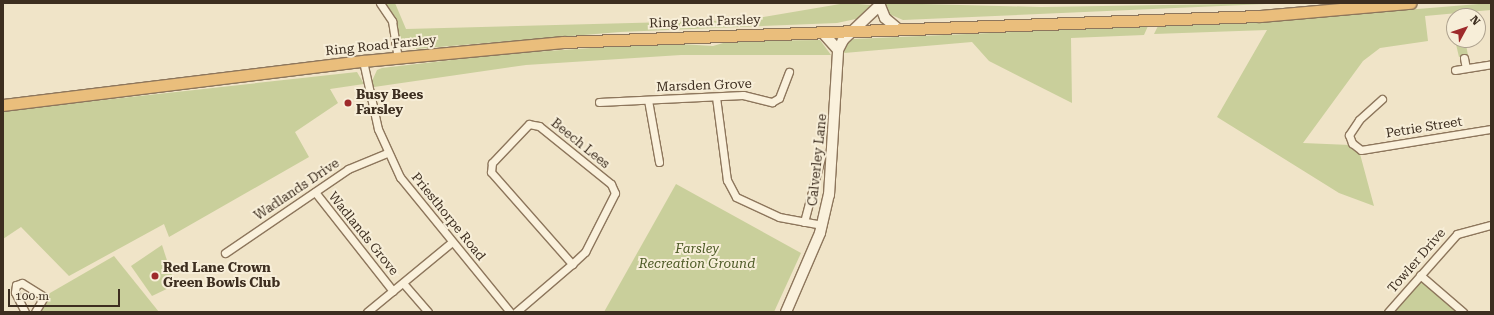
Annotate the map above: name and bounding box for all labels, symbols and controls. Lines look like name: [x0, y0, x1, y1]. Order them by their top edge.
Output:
north arrow: [1446, 8, 1486, 48]
street label: Ring Road Farsley: [649, 12, 761, 32]
text: N: [1467, 13, 1483, 28]
street label: Ring Road Farsley: [325, 32, 437, 60]
street label: Marsden Grove: [656, 77, 752, 95]
place label: Busy Bees Farsley: [356, 88, 423, 119]
marker: Busy Bees Farsley: [343, 98, 353, 108]
street label: Calverley Lane: [805, 113, 831, 207]
street label: Petrie Street: [1385, 114, 1463, 142]
street label: Beech Lees: [548, 116, 612, 172]
street label: Wadlands Drive: [252, 156, 342, 224]
street label: Priesthorpe Road: [408, 170, 488, 264]
street label: Wadlands Grove: [325, 189, 401, 279]
street label: Towler Drive: [1385, 226, 1449, 296]
park label: Farsley Recreation Ground: [639, 242, 755, 273]
place label: Red Lane Crown Green Bowls Club: [163, 261, 280, 292]
marker: Red Lane Crown Green Bowls Club: [150, 271, 160, 281]
scale bar: [10, 281, 122, 307]
text: 100 m: [15, 289, 49, 303]

